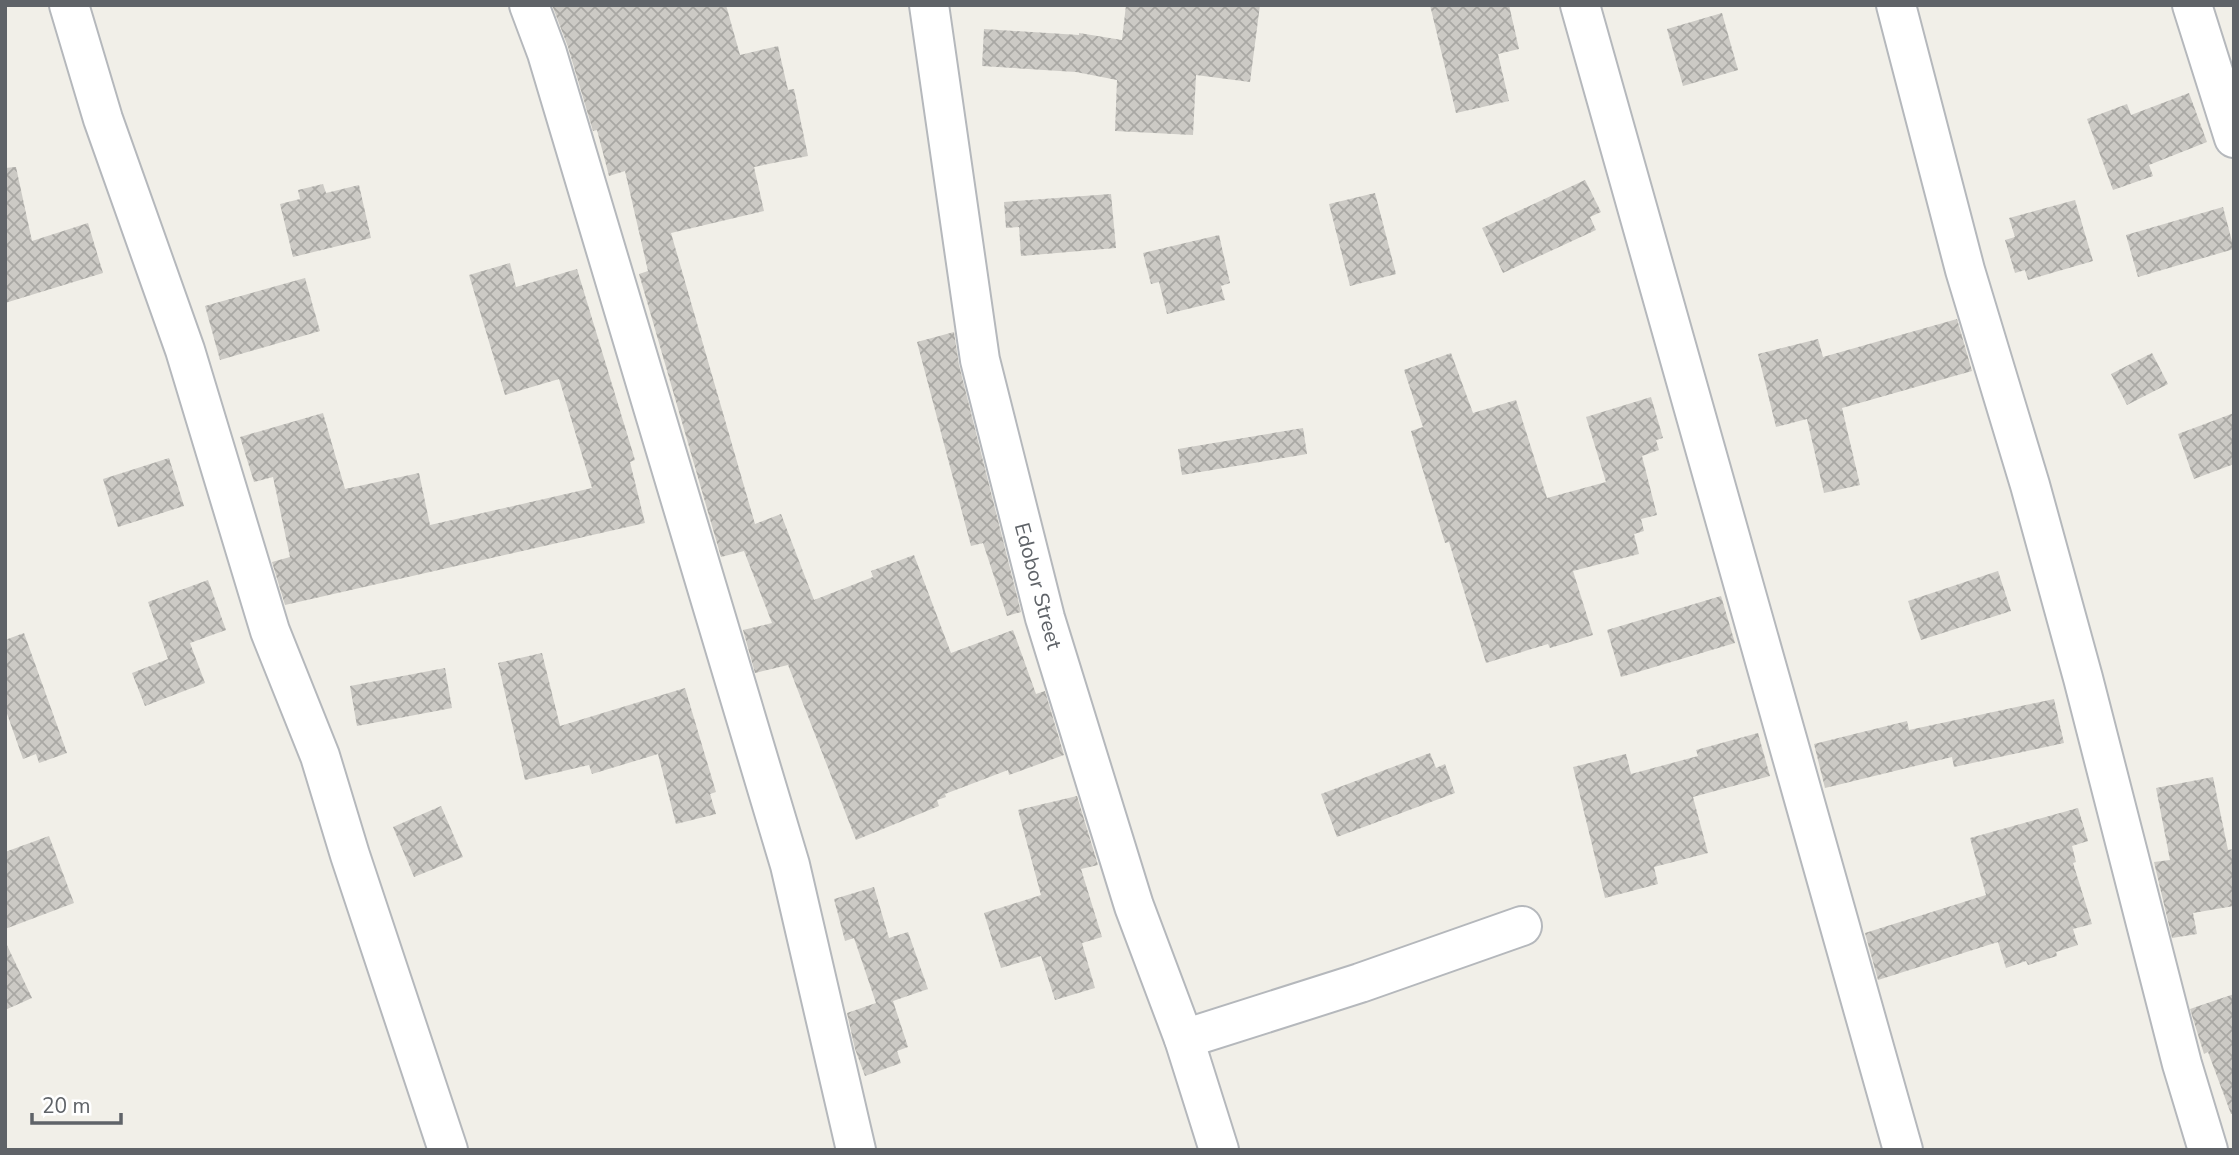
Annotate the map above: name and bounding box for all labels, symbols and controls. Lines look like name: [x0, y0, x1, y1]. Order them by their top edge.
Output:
street label: Edobor Street: [1008, 519, 1069, 653]
scale bar: [32, 1082, 121, 1126]
text: 20 m: [42, 1092, 91, 1120]

